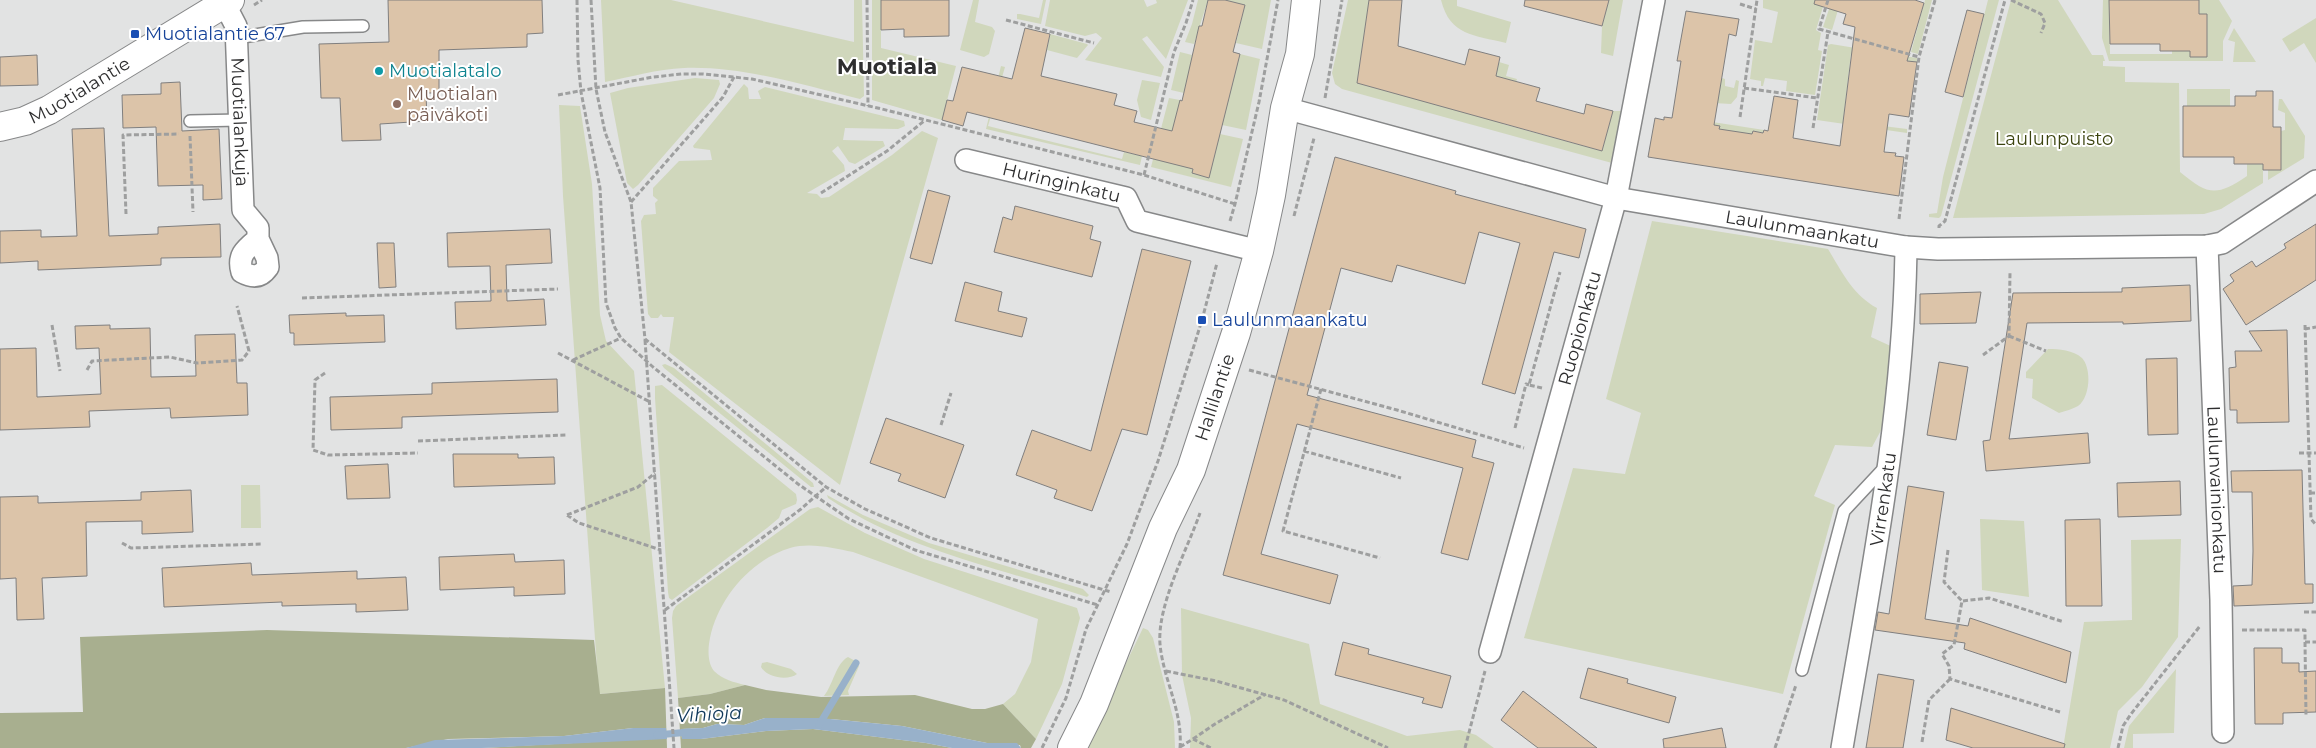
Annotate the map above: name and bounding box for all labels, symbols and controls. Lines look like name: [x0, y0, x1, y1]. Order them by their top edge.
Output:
place label: Muotialantie 67: [145, 23, 285, 45]
marker: Muotialantie 67: [129, 28, 141, 40]
street label: Muotialantie: [25, 52, 134, 129]
district label: Muotiala: [837, 53, 937, 80]
street label: Muotialankuja: [226, 57, 253, 187]
place label: Muotialatalo: [389, 60, 502, 82]
marker: Muotialatalo: [373, 65, 385, 77]
place label: Muotialan päiväkoti: [407, 83, 498, 126]
marker: Muotialan päiväkoti: [391, 98, 403, 110]
park label: Laulunpuisto: [1995, 128, 2113, 150]
street label: Huringinkatu: [1000, 158, 1123, 207]
street label: Laulunmaankatu: [1724, 206, 1881, 253]
street label: Ruopionkatu: [1554, 269, 1606, 388]
place label: Laulunmaankatu: [1212, 309, 1368, 331]
marker: Laulunmaankatu: [1196, 314, 1208, 326]
street label: Hallilantie: [1190, 351, 1239, 444]
street label: Laulunvainionkatu: [2202, 405, 2231, 574]
street label: Virrenkatu: [1866, 451, 1901, 548]
water label: Vihioja: [675, 701, 743, 727]

